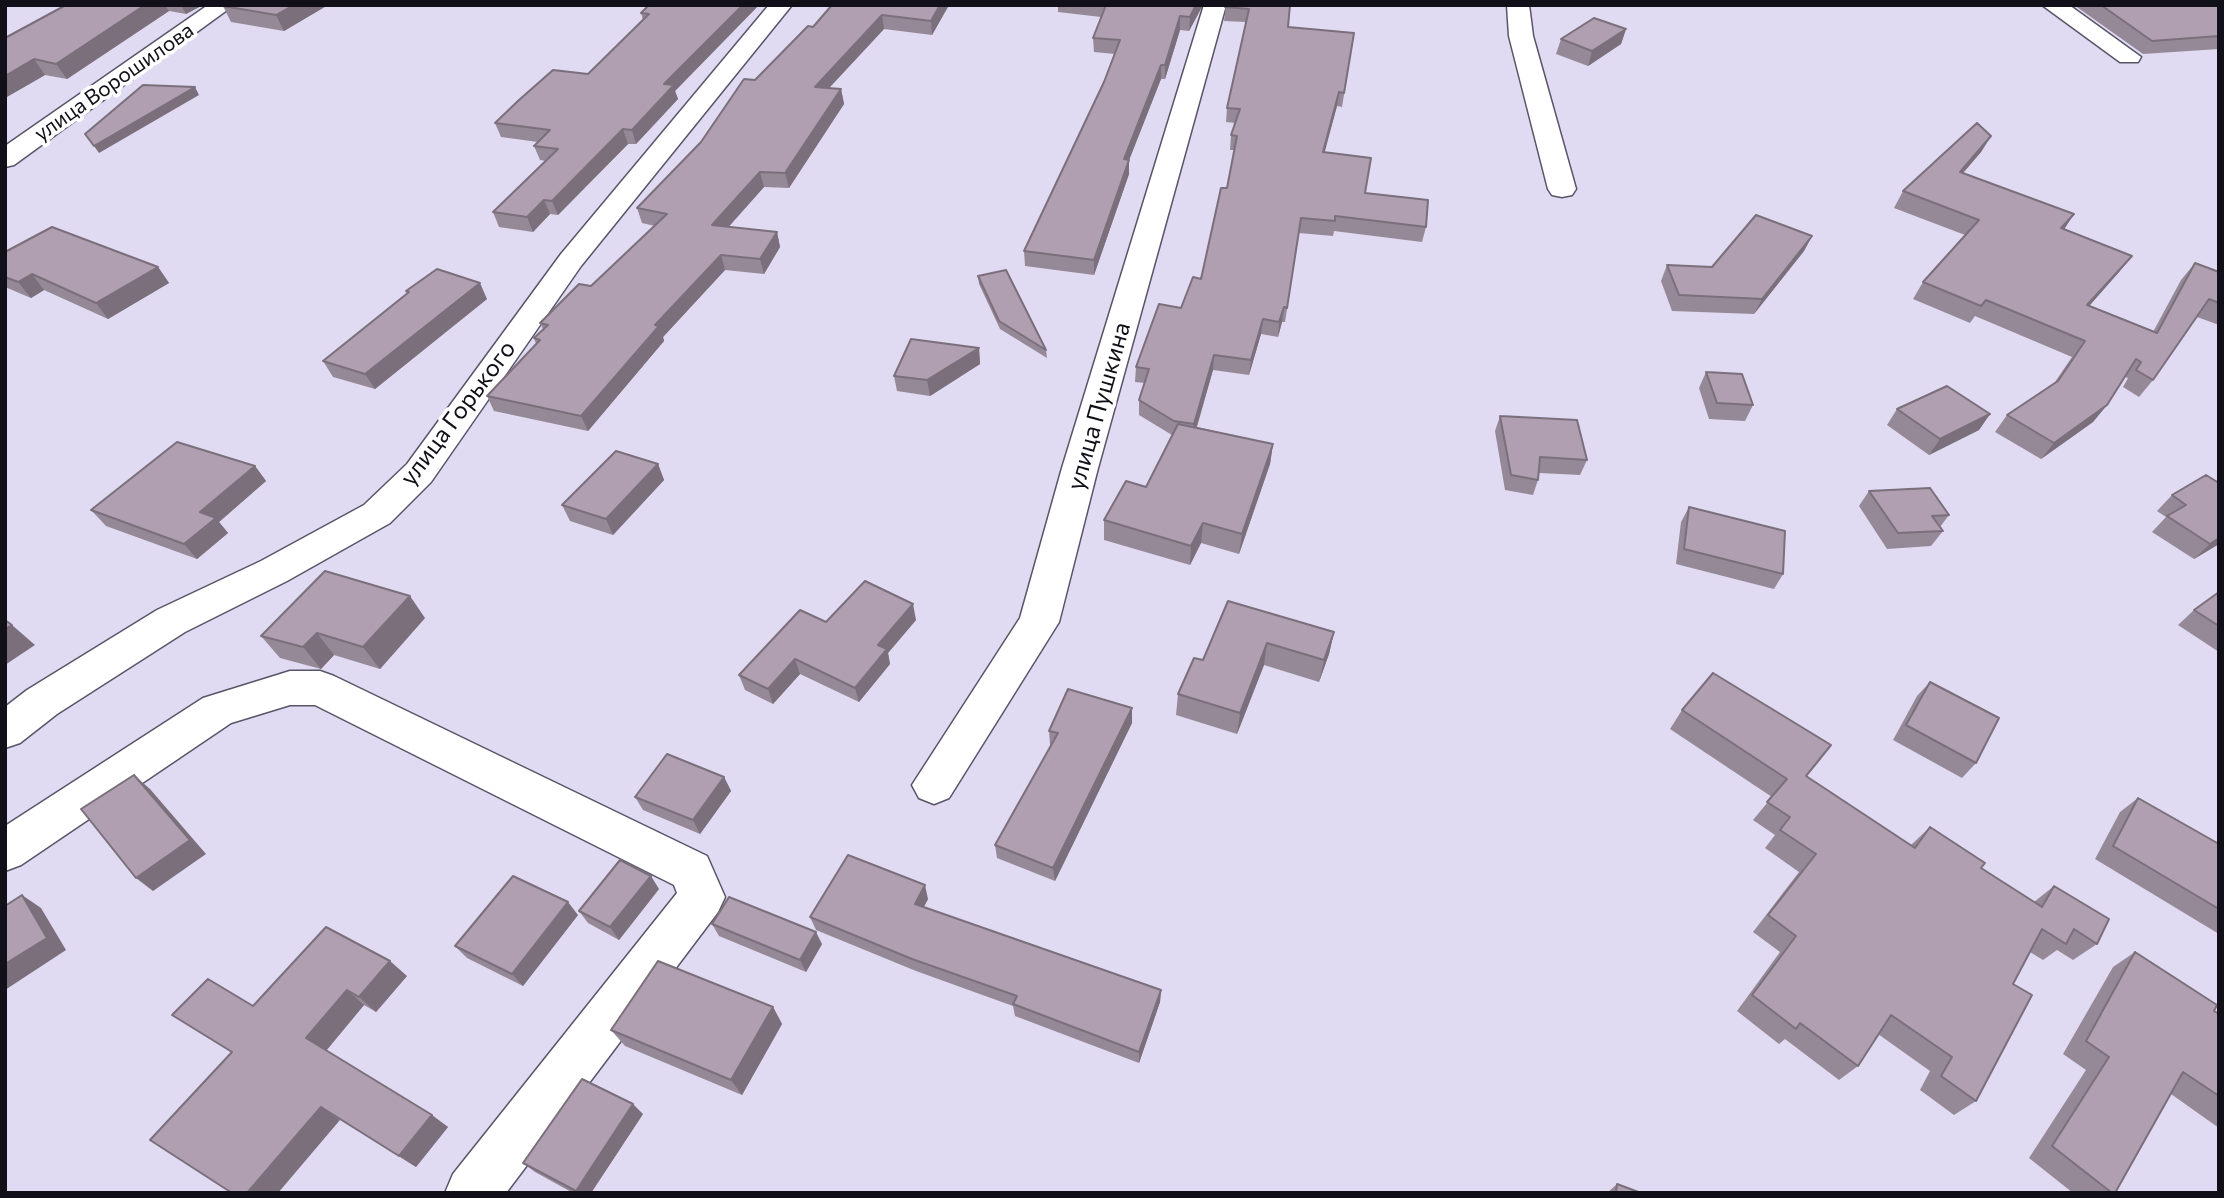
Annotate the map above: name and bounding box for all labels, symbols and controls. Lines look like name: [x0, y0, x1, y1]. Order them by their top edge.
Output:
street label: улица Ворошилова: [30, 18, 198, 146]
street label: улица Пушкина: [1061, 319, 1137, 493]
street label: улица Горького: [394, 335, 522, 491]

